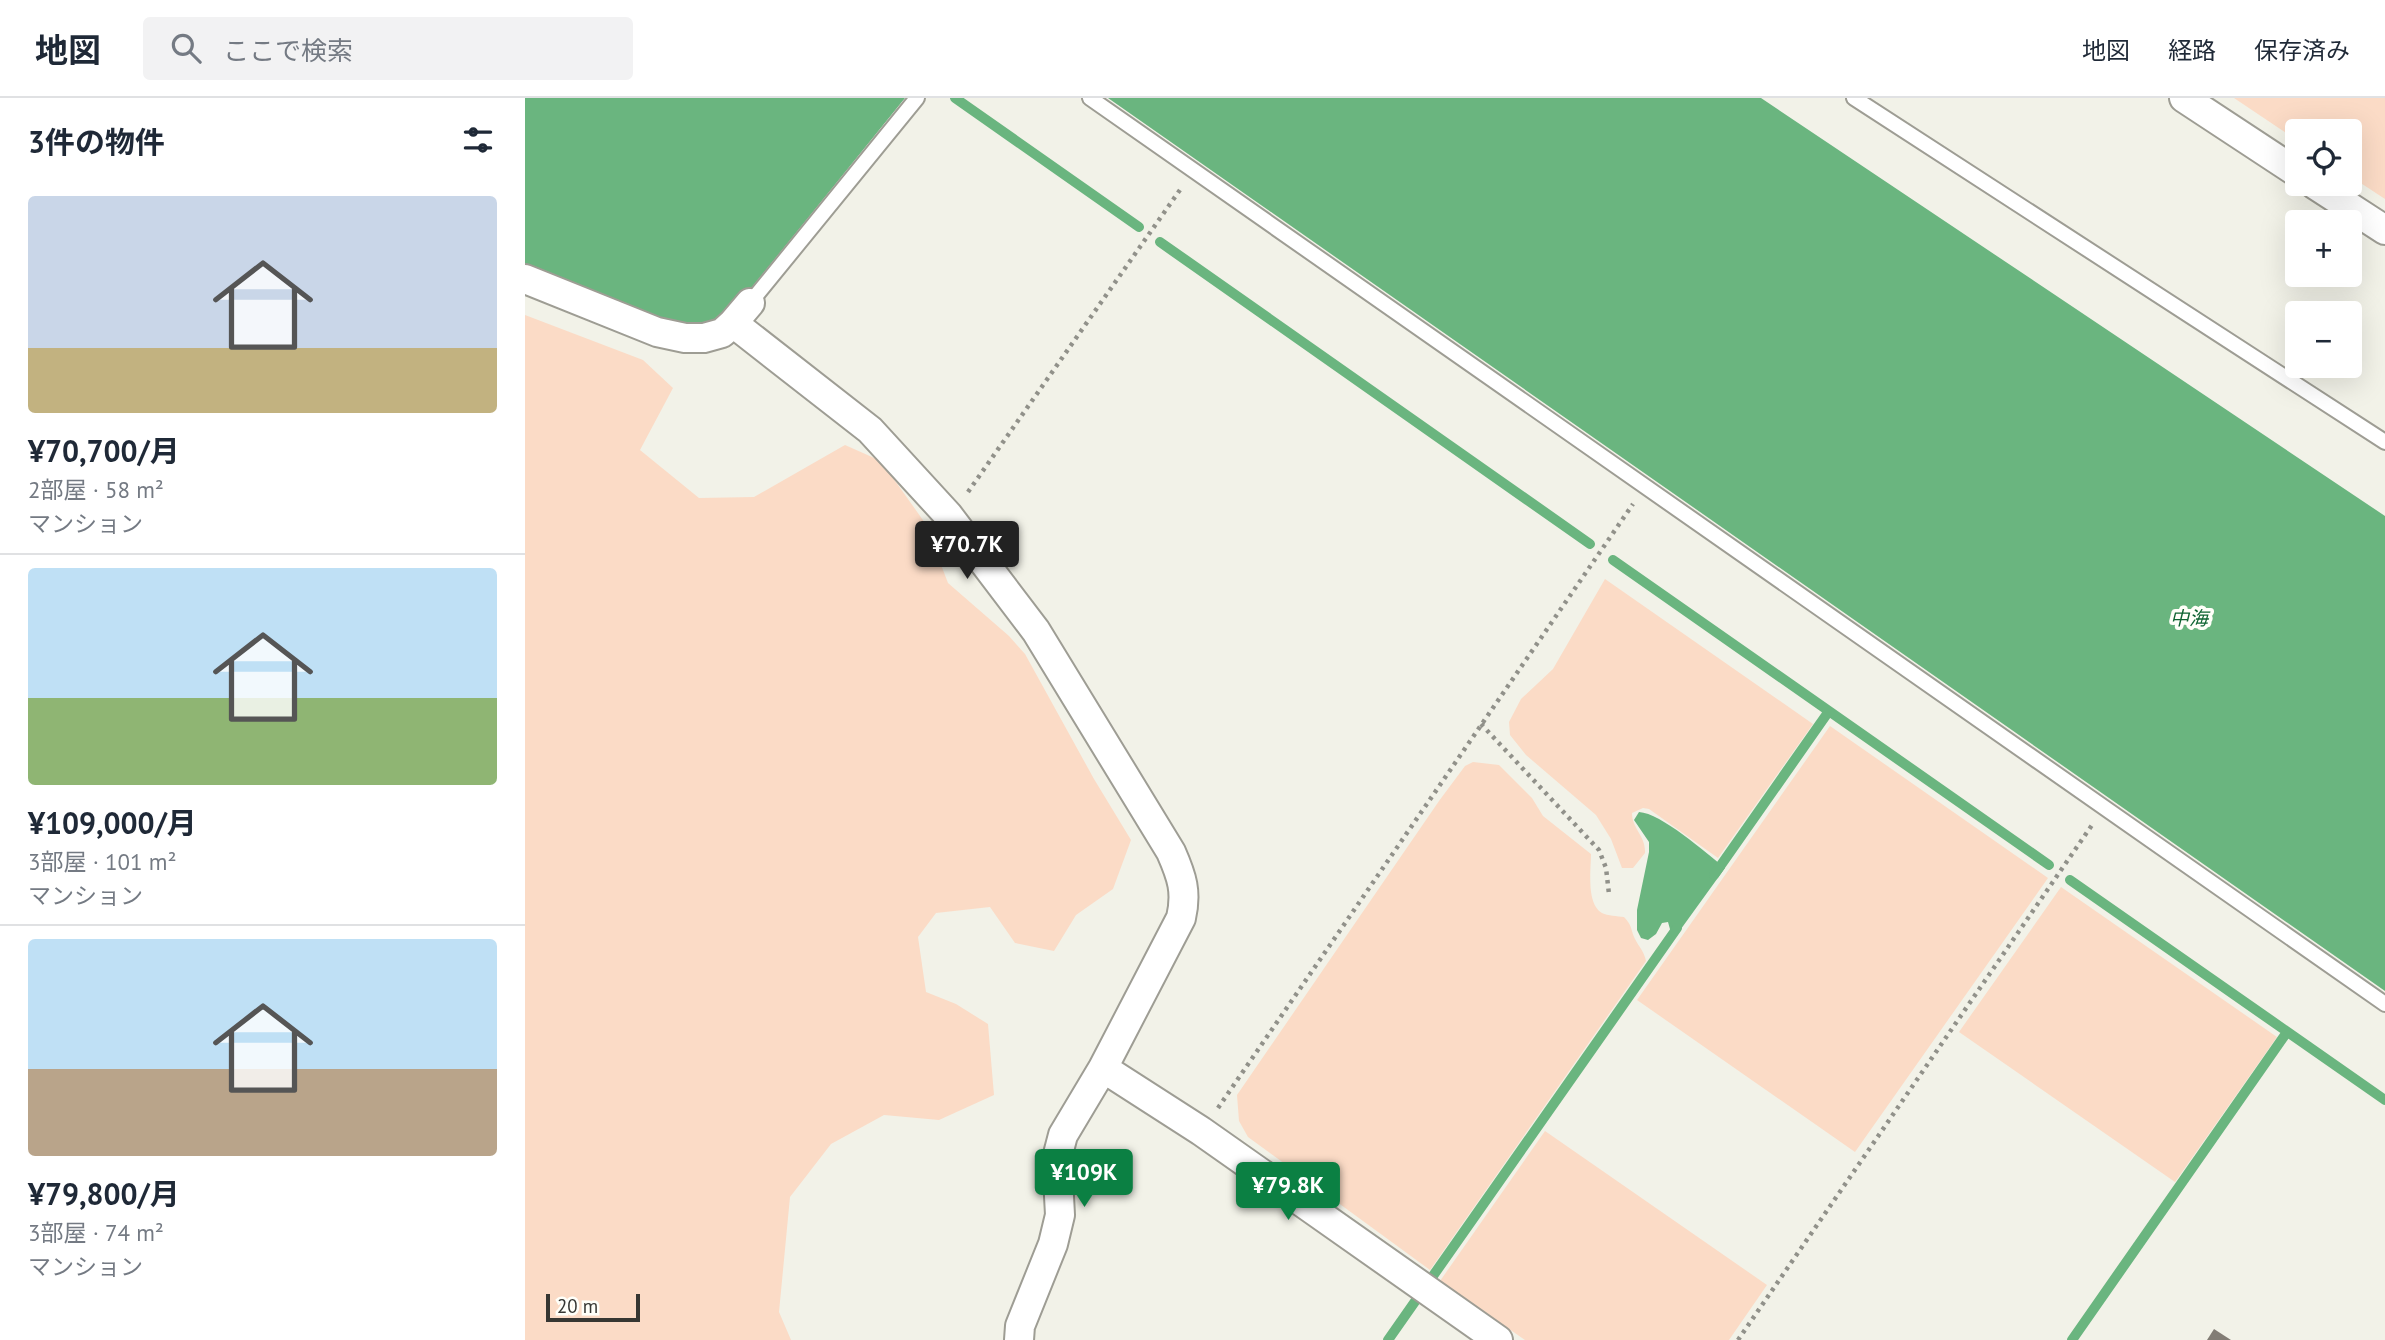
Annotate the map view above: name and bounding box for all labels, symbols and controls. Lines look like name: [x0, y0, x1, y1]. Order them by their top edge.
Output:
search box: [143, 17, 633, 80]
text: 地図: [35, 28, 101, 71]
icon: search: [167, 29, 205, 67]
text: ここで検索: [223, 34, 353, 67]
text: 地図: [2082, 35, 2130, 66]
text: 経路: [2168, 35, 2216, 66]
text: 保存済み: [2254, 35, 2350, 66]
map controls: [2285, 119, 2362, 378]
button: locate: [2285, 119, 2362, 196]
icon: filters: [459, 121, 497, 159]
text: 3件の物件: [28, 122, 165, 161]
button: +: [2285, 210, 2362, 287]
icon: home: [200, 242, 326, 368]
button: −: [2285, 301, 2362, 378]
text: ¥70,700/月: [28, 431, 180, 470]
text: 2部屋 · 58 m²: [28, 475, 164, 504]
text: マンション: [28, 509, 143, 538]
pin: ¥70.7K: [910, 522, 1024, 581]
text: ¥70.7K: [931, 529, 1003, 558]
water label: 中海: [2170, 606, 2211, 630]
icon: home: [200, 614, 326, 740]
text: ¥109,000/月: [28, 803, 197, 842]
text: 3部屋 · 101 m²: [28, 847, 176, 876]
text: マンション: [28, 881, 143, 910]
icon: home: [200, 985, 326, 1111]
pin: ¥109K: [1035, 1150, 1133, 1209]
text: ¥109K: [1051, 1157, 1117, 1186]
pin: ¥79.8K: [1231, 1162, 1345, 1222]
text: ¥79.8K: [1252, 1170, 1324, 1199]
text: ¥79,800/月: [28, 1174, 180, 1213]
text: 3部屋 · 74 m²: [28, 1218, 164, 1247]
text: マンション: [28, 1252, 143, 1281]
scale bar: [546, 1291, 641, 1323]
text: 20 m: [557, 1294, 598, 1318]

